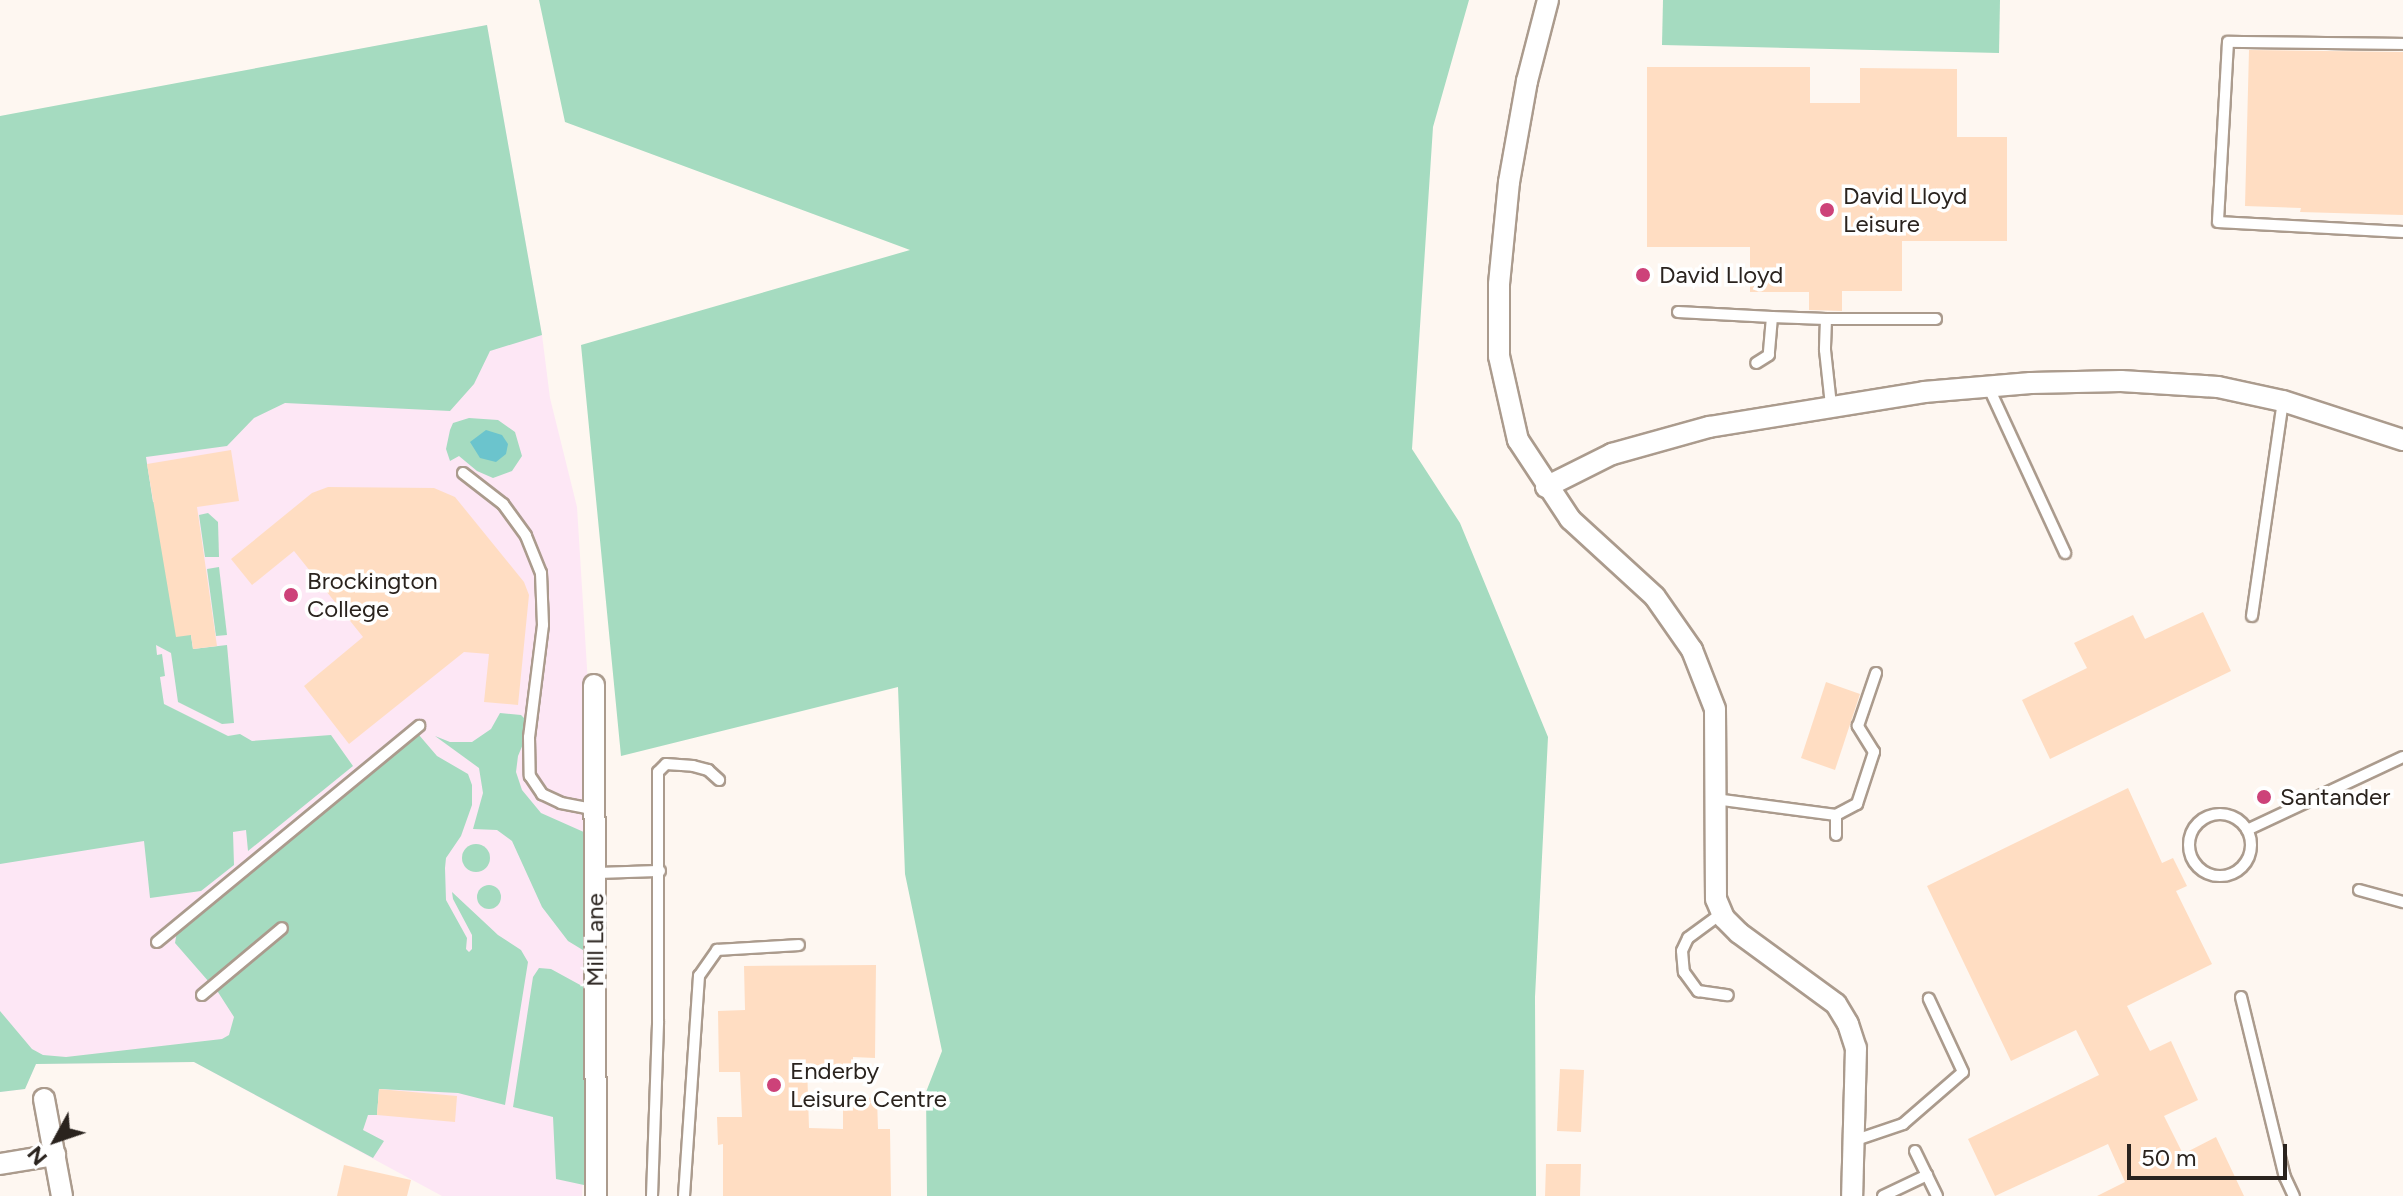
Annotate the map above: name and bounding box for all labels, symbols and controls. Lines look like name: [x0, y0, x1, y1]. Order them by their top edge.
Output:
place label: David Lloyd Leisure: [1843, 182, 1967, 238]
marker: David Lloyd Leisure: [1818, 201, 1836, 219]
place label: David Lloyd: [1659, 261, 1783, 289]
marker: David Lloyd: [1634, 266, 1652, 284]
place label: Brockington College: [307, 567, 438, 623]
marker: Brockington College: [282, 586, 300, 604]
place label: Santander: [2280, 783, 2390, 811]
marker: Santander: [2255, 788, 2273, 806]
street label: Mill Lane: [581, 893, 609, 987]
place label: Enderby Leisure Centre: [790, 1057, 947, 1113]
marker: Enderby Leisure Centre: [765, 1076, 783, 1094]
north arrow: [16, 1100, 96, 1180]
scale bar: [2131, 1128, 2291, 1178]
text: N: [21, 1141, 53, 1171]
text: 50 m: [2141, 1143, 2197, 1172]

